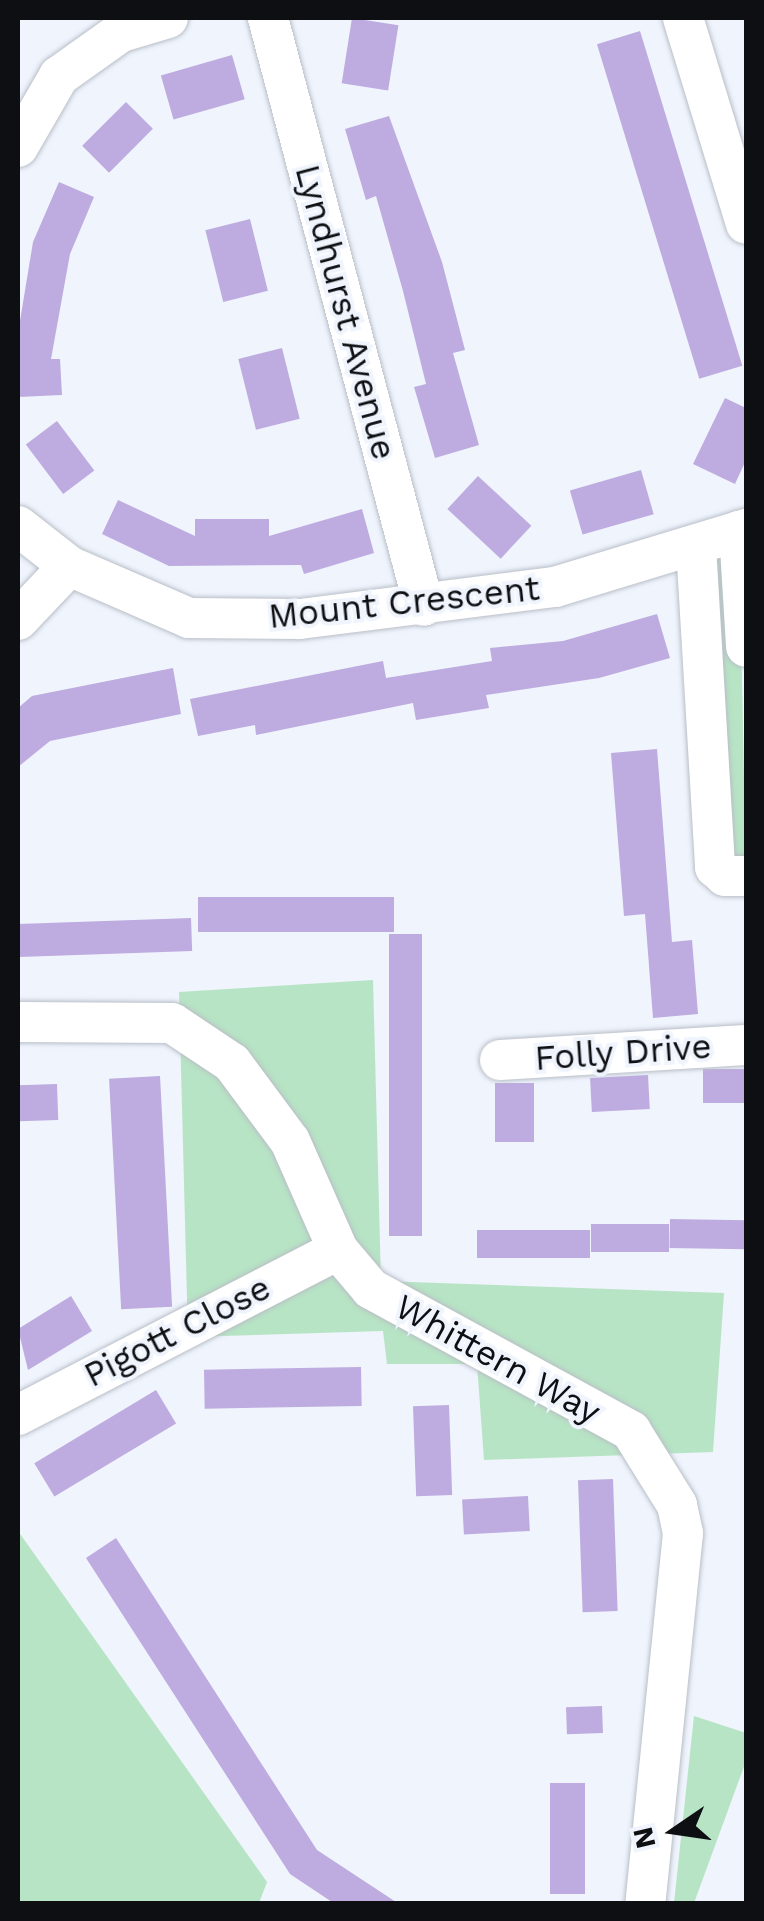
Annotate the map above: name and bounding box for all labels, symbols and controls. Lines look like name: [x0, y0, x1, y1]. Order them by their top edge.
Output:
street label: Lyndhurst Avenue: [286, 159, 406, 465]
street label: Mount Crescent: [266, 567, 542, 637]
street label: Folly Drive: [533, 1025, 713, 1079]
street label: Pigott Close: [77, 1266, 277, 1396]
street label: Whittern Way: [388, 1285, 608, 1433]
north arrow: [624, 1781, 724, 1881]
text: N: [626, 1824, 663, 1852]

